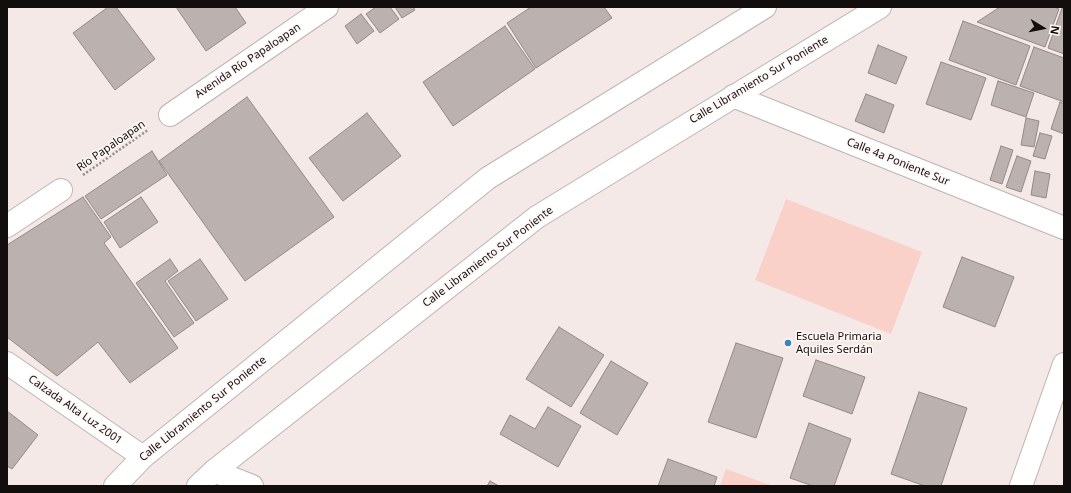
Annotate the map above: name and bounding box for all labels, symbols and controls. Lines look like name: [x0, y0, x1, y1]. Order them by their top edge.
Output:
north arrow: [1023, 8, 1063, 48]
street label: Avenida Río Papaloapan: [193, 21, 303, 101]
text: N: [1047, 24, 1063, 36]
street label: Calle Libramiento Sur Poniente: [687, 33, 831, 127]
street label: Río Papaloapan: [74, 118, 148, 174]
street label: Calle 4a Poniente Sur: [845, 135, 951, 189]
street label: Calle Libramiento Sur Poniente: [420, 204, 556, 310]
place label: Escuela Primaria Aquiles Serdán: [796, 330, 882, 356]
marker: Escuela Primaria Aquiles Serdán: [783, 338, 793, 348]
street label: Calle Libramiento Sur Poniente: [137, 354, 269, 464]
street label: Calzada Alta Luz 2001: [25, 373, 125, 447]

